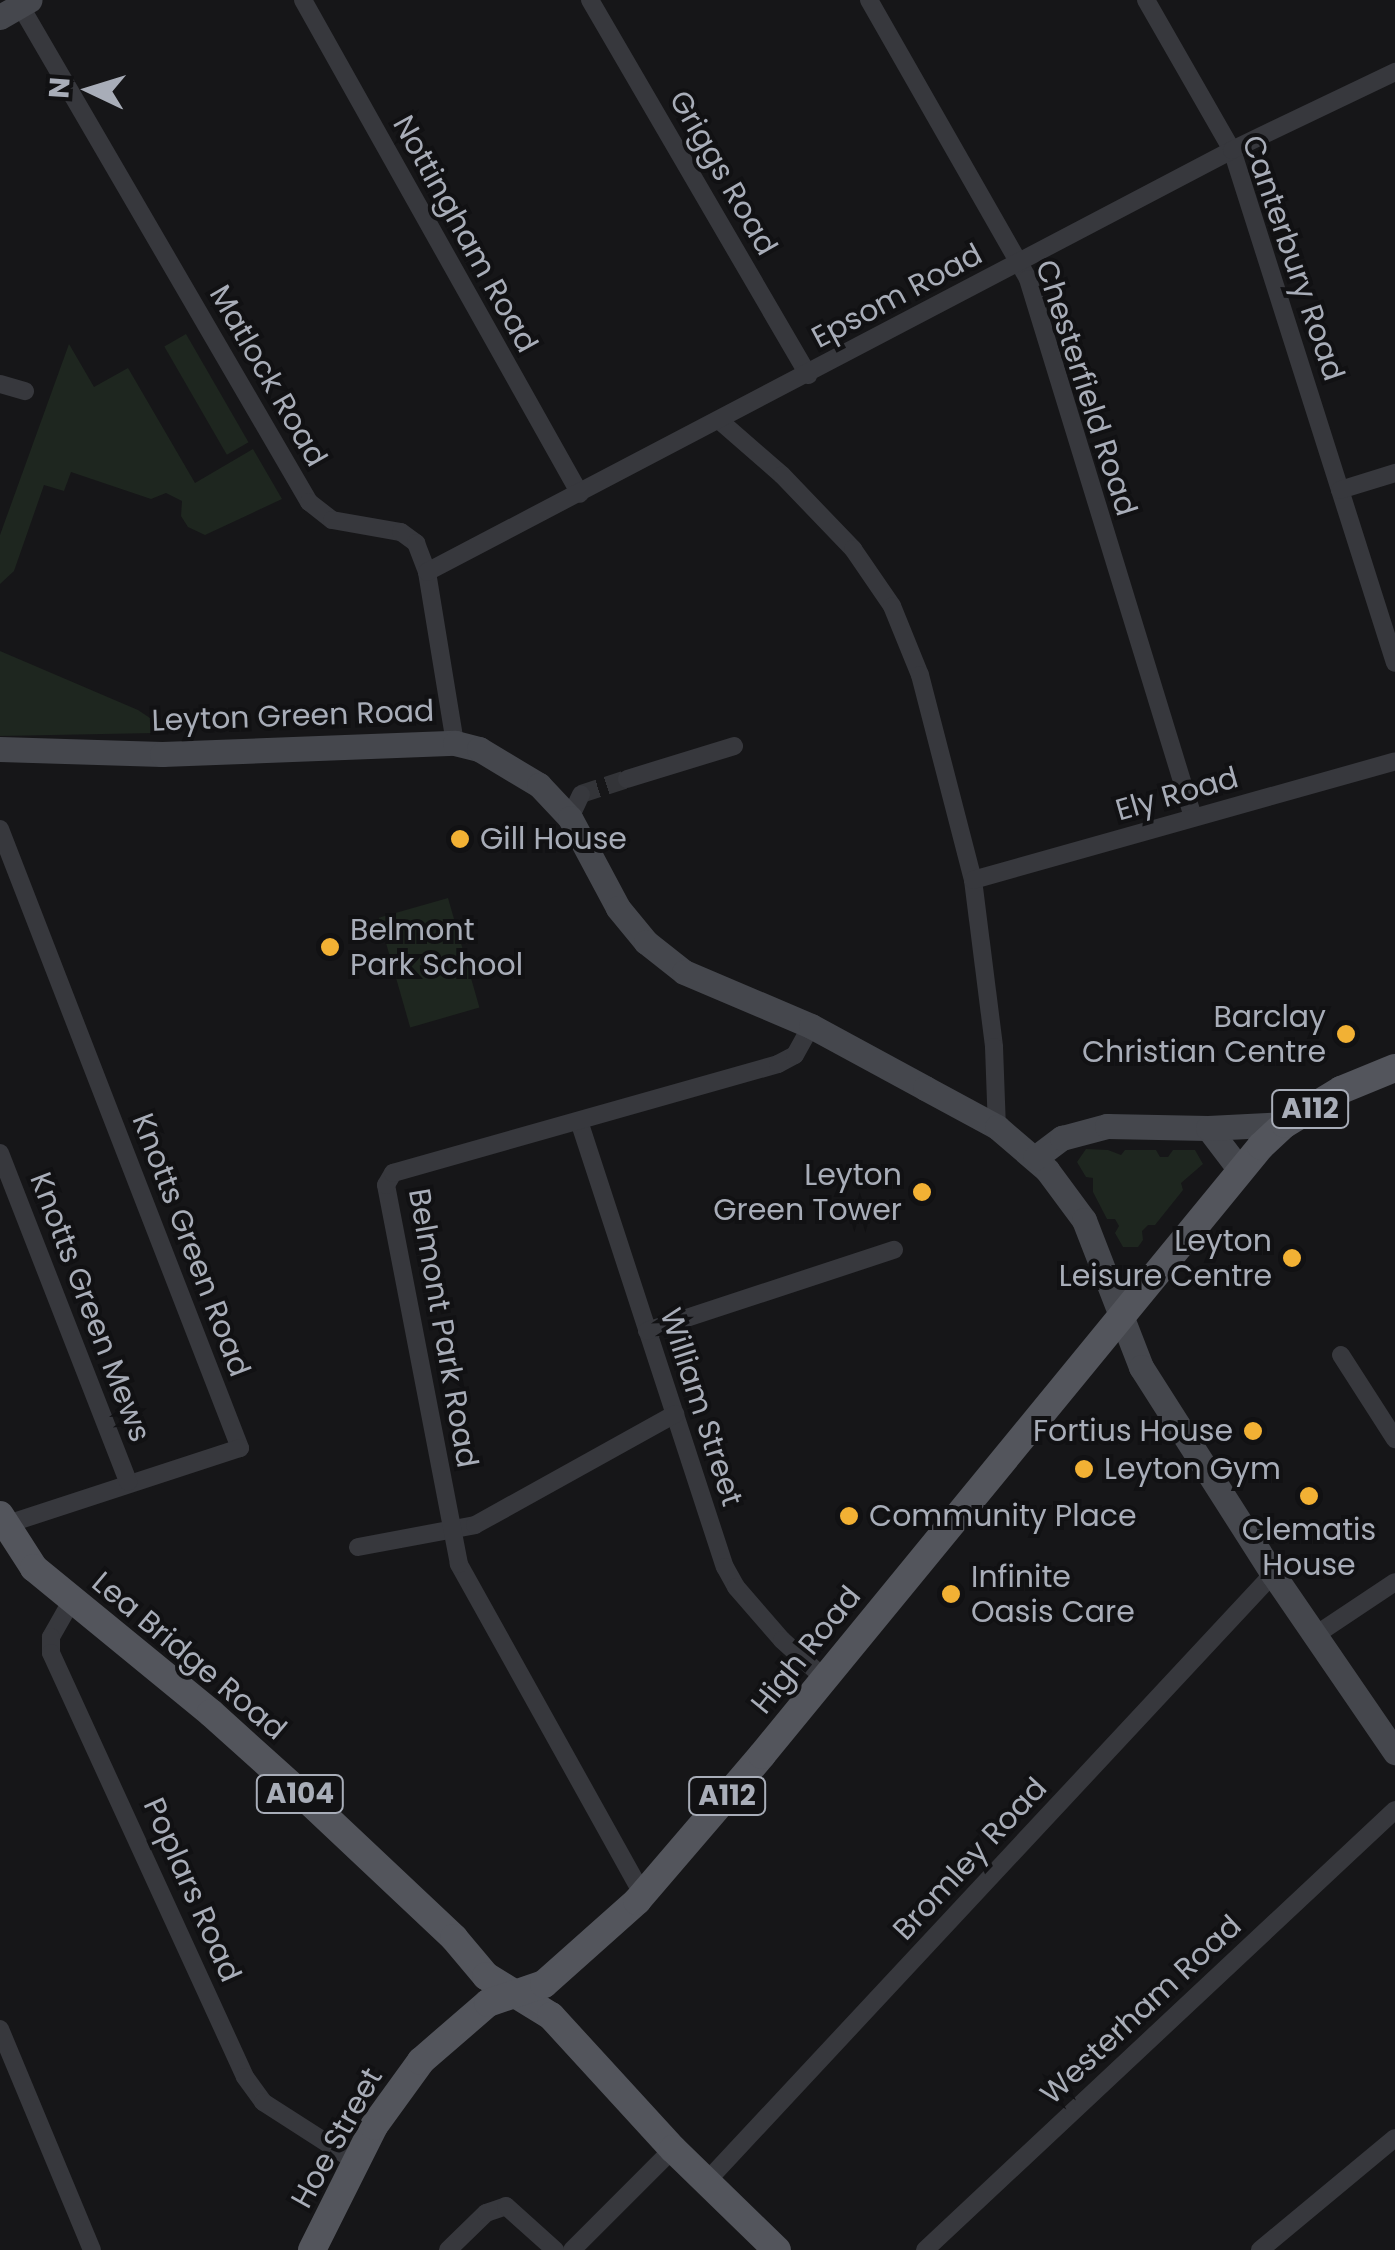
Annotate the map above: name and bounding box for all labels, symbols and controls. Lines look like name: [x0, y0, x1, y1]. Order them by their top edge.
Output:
north arrow: [40, 40, 140, 140]
text: N: [39, 76, 80, 100]
street label: Griggs Road: [661, 84, 785, 262]
street label: Nottingham Road: [385, 109, 545, 359]
street label: Canterbury Road: [1234, 131, 1352, 385]
street label: Epsom Road: [806, 236, 988, 356]
street label: Chesterfield Road: [1028, 256, 1144, 520]
street label: Matlock Road: [202, 279, 334, 473]
street label: Leyton Green Road: [151, 693, 435, 739]
street label: Ely Road: [1112, 759, 1242, 829]
place label: Gill House: [480, 821, 627, 857]
marker: Gill House: [449, 828, 471, 850]
place label: Belmont Park School: [350, 912, 523, 982]
marker: Belmont Park School: [319, 936, 341, 958]
place label: Barclay Christian Centre: [1082, 999, 1326, 1070]
marker: Barclay Christian Centre: [1335, 1023, 1357, 1045]
road number: A112: [1270, 1086, 1350, 1132]
street label: Knotts Green Road: [124, 1108, 258, 1382]
place label: Leyton Green Tower: [713, 1157, 902, 1228]
street label: Knotts Green Mews: [22, 1167, 158, 1447]
marker: Leyton Green Tower: [911, 1181, 933, 1203]
street label: Belmont Park Road: [401, 1186, 485, 1470]
place label: Leyton Leisure Centre: [1059, 1223, 1272, 1294]
marker: Leyton Leisure Centre: [1281, 1247, 1303, 1269]
street label: William Street: [652, 1304, 750, 1510]
place label: Fortius House: [1033, 1413, 1233, 1449]
marker: Fortius House: [1242, 1420, 1264, 1442]
place label: Leyton Gym: [1104, 1451, 1281, 1487]
marker: Leyton Gym: [1073, 1458, 1095, 1480]
marker: Clematis House: [1298, 1485, 1320, 1507]
place label: Community Place: [869, 1498, 1137, 1534]
marker: Community Place: [838, 1505, 860, 1527]
place label: Clematis House: [1242, 1512, 1376, 1582]
place label: Infinite Oasis Care: [971, 1559, 1135, 1630]
street label: Lea Bridge Road: [85, 1564, 293, 1748]
street label: High Road: [744, 1579, 868, 1721]
marker: Infinite Oasis Care: [940, 1583, 962, 1605]
street label: Bromley Road: [886, 1770, 1054, 1948]
road number: A104: [255, 1771, 345, 1817]
road number: A112: [687, 1773, 767, 1819]
street label: Poplars Road: [135, 1793, 249, 1987]
street label: Westerham Road: [1033, 1908, 1249, 2112]
street label: Hoe Street: [284, 2062, 390, 2214]

